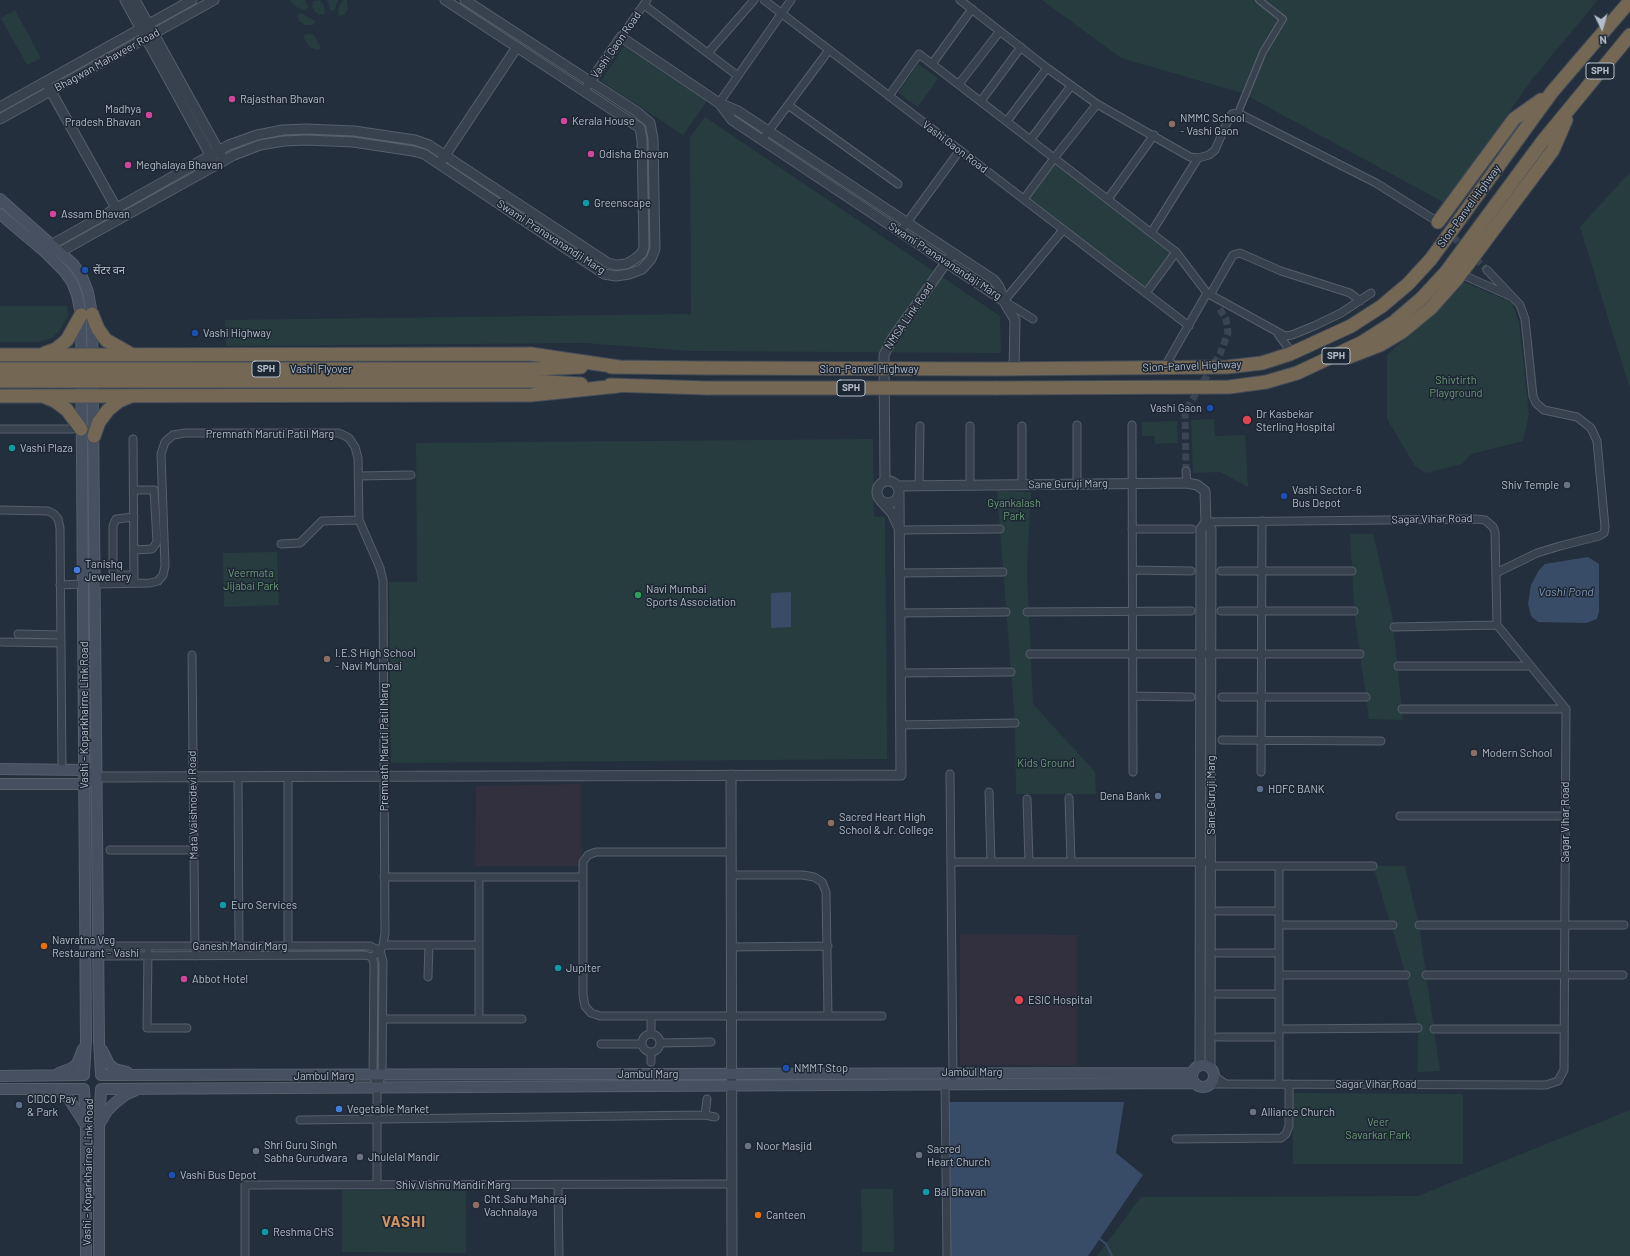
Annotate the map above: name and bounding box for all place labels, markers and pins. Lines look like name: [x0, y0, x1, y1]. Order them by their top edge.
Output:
place label: Rajasthan Bhavan: [240, 92, 325, 106]
marker: Rajasthan Bhavan: [227, 94, 237, 104]
place label: Madhya Pradesh Bhavan: [65, 102, 141, 128]
marker: Madhya Pradesh Bhavan: [144, 110, 154, 120]
place label: NMMC School - Vashi Gaon: [1180, 111, 1245, 137]
place label: Kerala House: [572, 114, 635, 128]
marker: Kerala House: [559, 116, 569, 126]
marker: NMMC School - Vashi Gaon: [1167, 119, 1177, 129]
place label: Odisha Bhavan: [599, 147, 669, 161]
marker: Odisha Bhavan: [586, 149, 596, 159]
place label: Meghalaya Bhavan: [136, 158, 223, 172]
marker: Meghalaya Bhavan: [123, 160, 133, 170]
place label: Greenscape: [594, 196, 651, 210]
marker: Greenscape: [581, 198, 591, 208]
place label: Assam Bhavan: [61, 207, 130, 221]
marker: Assam Bhavan: [48, 209, 58, 219]
place label: सेंटर वन: [93, 263, 125, 277]
marker: सेंटर वन: [80, 265, 90, 275]
place label: Vashi Highway: [203, 326, 271, 340]
marker: Vashi Highway: [190, 328, 200, 338]
place label: Vashi Gaon: [1150, 401, 1202, 415]
marker: Vashi Gaon: [1205, 403, 1215, 413]
place label: Dr Kasbekar Sterling Hospital: [1256, 407, 1335, 433]
marker: Dr Kasbekar Sterling Hospital: [1241, 414, 1253, 426]
place label: Vashi Plaza: [20, 441, 73, 455]
marker: Vashi Plaza: [7, 443, 17, 453]
place label: Shiv Temple: [1502, 478, 1559, 492]
marker: Shiv Temple: [1562, 480, 1572, 490]
place label: Vashi Sector-6 Bus Depot: [1292, 483, 1362, 509]
marker: Vashi Sector-6 Bus Depot: [1279, 491, 1289, 501]
place label: Tanishq Jewellery: [85, 557, 131, 583]
marker: Tanishq Jewellery: [72, 565, 82, 575]
place label: Navi Mumbai Sports Association: [646, 582, 736, 608]
marker: Navi Mumbai Sports Association: [633, 590, 643, 600]
place label: I.E.S High School - Navi Mumbai: [335, 646, 416, 672]
marker: I.E.S High School - Navi Mumbai: [322, 654, 332, 664]
place label: Modern School: [1482, 746, 1552, 760]
marker: Modern School: [1469, 748, 1479, 758]
place label: HDFC BANK: [1268, 782, 1325, 796]
marker: HDFC BANK: [1255, 784, 1265, 794]
place label: Dena Bank: [1100, 789, 1150, 803]
marker: Dena Bank: [1153, 791, 1163, 801]
place label: Sacred Heart High School & Jr. College: [839, 810, 934, 836]
marker: Sacred Heart High School & Jr. College: [826, 818, 836, 828]
place label: Euro Services: [231, 898, 297, 912]
marker: Euro Services: [218, 900, 228, 910]
place label: Navratna Veg Restaurant - Vashi: [52, 933, 139, 959]
marker: Navratna Veg Restaurant - Vashi: [39, 941, 49, 951]
place label: Jupiter: [566, 961, 601, 975]
marker: Jupiter: [553, 963, 563, 973]
place label: Abbot Hotel: [192, 972, 248, 986]
marker: Abbot Hotel: [179, 974, 189, 984]
place label: ESIC Hospital: [1028, 993, 1092, 1007]
marker: ESIC Hospital: [1013, 994, 1025, 1006]
place label: NMMT Stop: [794, 1061, 848, 1075]
marker: NMMT Stop: [781, 1063, 791, 1073]
place label: CIDCO Pay & Park: [27, 1092, 76, 1118]
marker: CIDCO Pay & Park: [14, 1100, 24, 1110]
place label: Vegetable Market: [347, 1102, 429, 1116]
marker: Vegetable Market: [334, 1104, 344, 1114]
place label: Alliance Church: [1261, 1105, 1335, 1119]
marker: Alliance Church: [1248, 1107, 1258, 1117]
place label: Shri Guru Singh Sabha Gurudwara: [264, 1138, 347, 1164]
place label: Noor Masjid: [756, 1139, 812, 1153]
marker: Noor Masjid: [743, 1141, 753, 1151]
place label: Sacred Heart Church: [927, 1142, 990, 1168]
marker: Shri Guru Singh Sabha Gurudwara: [251, 1146, 261, 1156]
place label: Jhulelal Mandir: [368, 1150, 440, 1164]
marker: Sacred Heart Church: [914, 1150, 924, 1160]
marker: Jhulelal Mandir: [355, 1152, 365, 1162]
place label: Vashi Bus Depot: [180, 1168, 257, 1182]
marker: Vashi Bus Depot: [167, 1170, 177, 1180]
place label: Bal Bhavan: [934, 1185, 986, 1199]
marker: Bal Bhavan: [921, 1187, 931, 1197]
place label: Cht.Sahu Maharaj Vachnalaya: [484, 1192, 567, 1218]
marker: Cht.Sahu Maharaj Vachnalaya: [471, 1200, 481, 1210]
place label: Canteen: [766, 1208, 806, 1222]
marker: Canteen: [753, 1210, 763, 1220]
place label: Reshma CHS: [273, 1225, 334, 1239]
marker: Reshma CHS: [260, 1227, 270, 1237]

